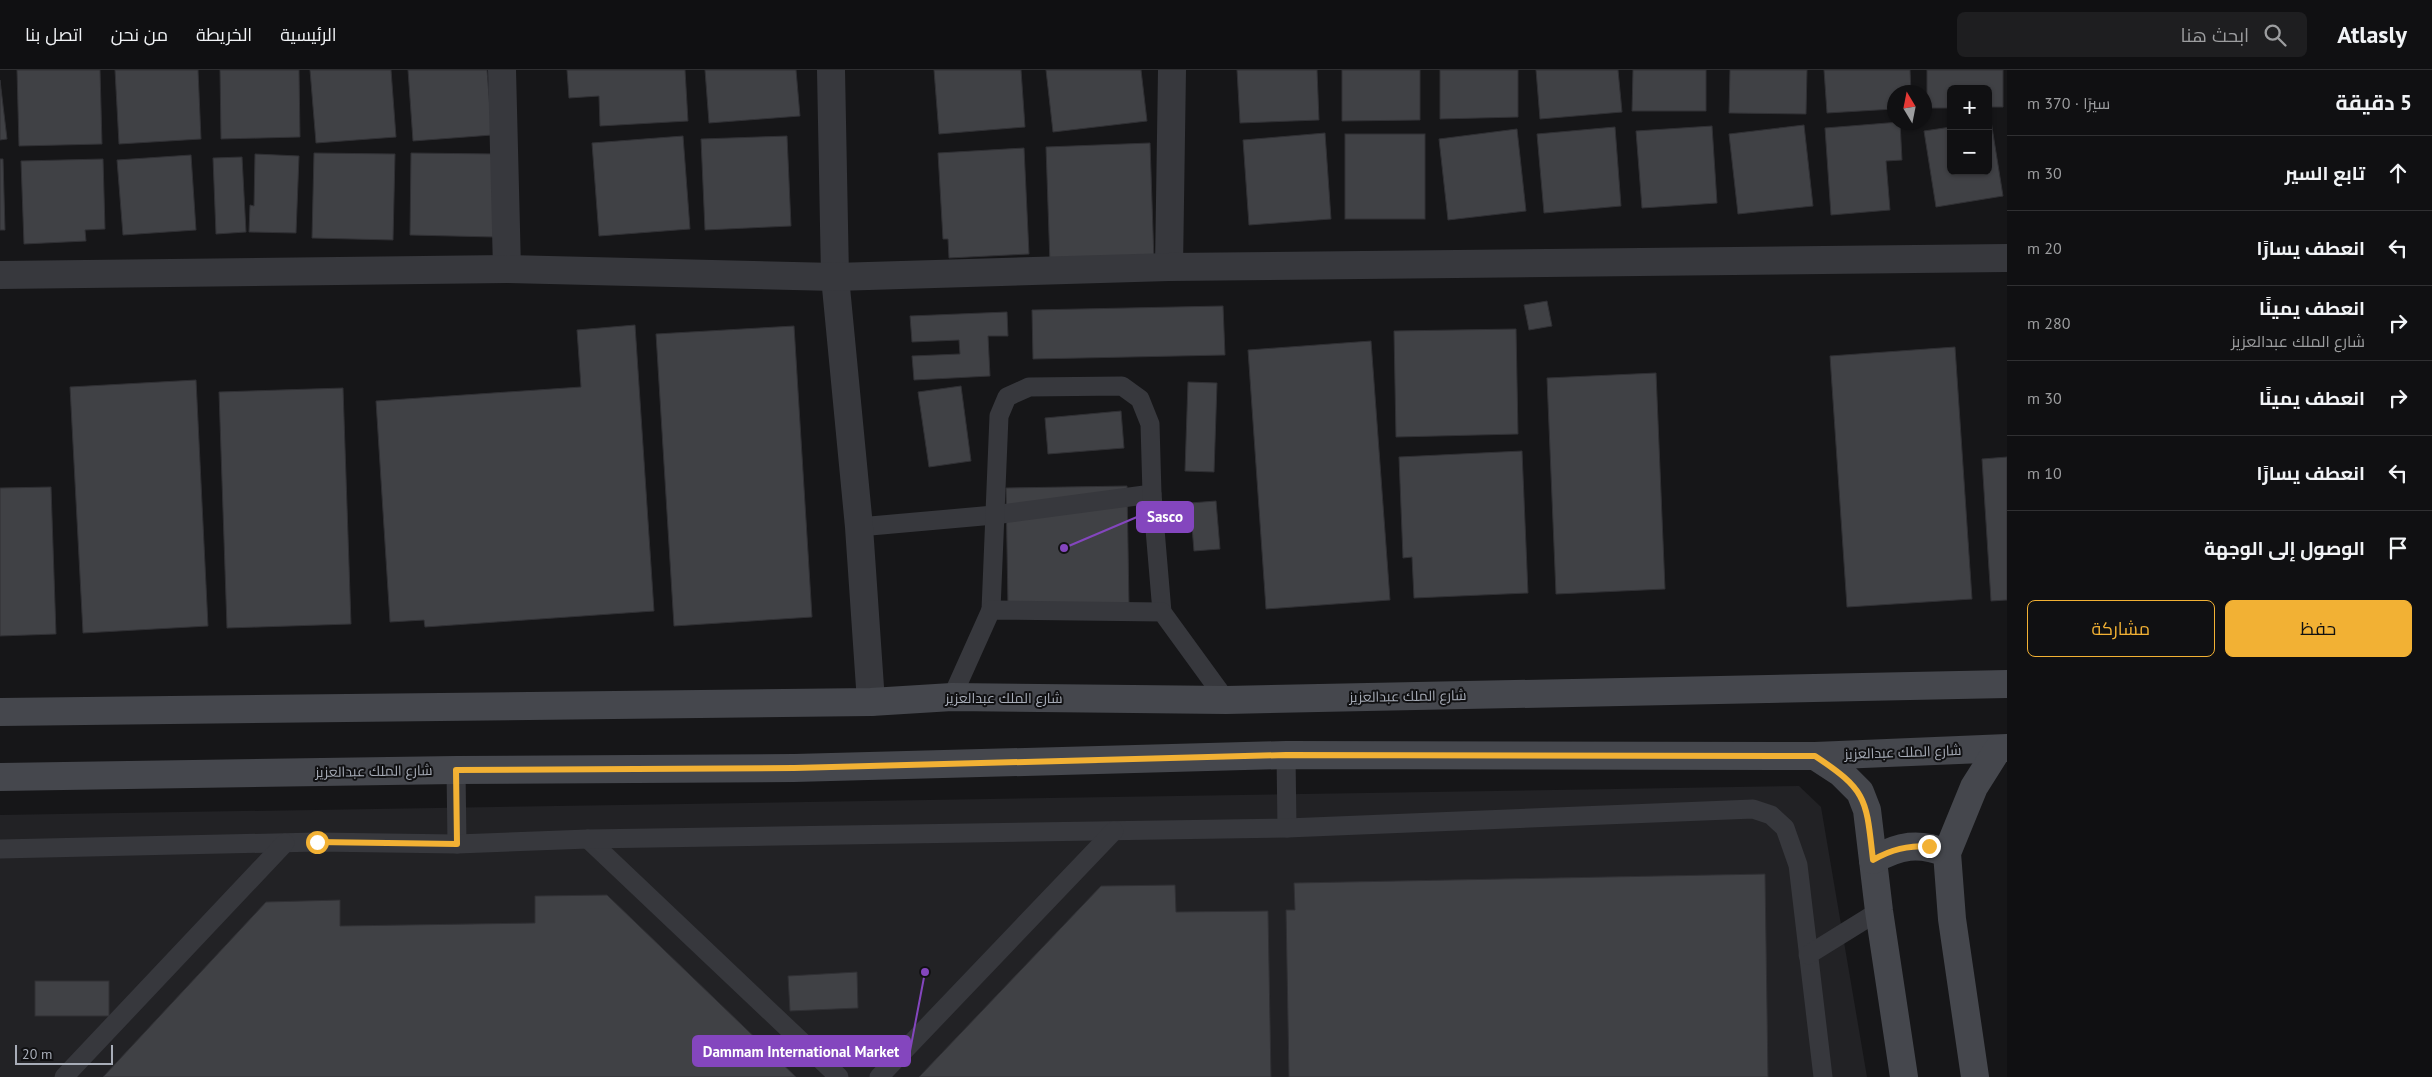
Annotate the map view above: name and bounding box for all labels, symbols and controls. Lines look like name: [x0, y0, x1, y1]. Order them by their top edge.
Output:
search box: [1957, 12, 2307, 57]
text: Atlasly: [2337, 19, 2407, 50]
icon: search: [2261, 21, 2289, 49]
text: اتصل بنا: [25, 23, 83, 46]
text: من نحن: [111, 23, 168, 46]
text: الخريطة: [196, 23, 252, 46]
text: الرئيسية: [280, 23, 337, 46]
text: ابحث هنا: [2181, 23, 2249, 47]
north arrow: [1887, 85, 1932, 130]
map controls: [1947, 85, 1992, 175]
button: +: [1947, 85, 1992, 130]
text: 5 دقيقة: [2335, 89, 2412, 116]
text: سيرًا · 370 m: [2027, 93, 2110, 113]
button: −: [1947, 130, 1992, 175]
icon: ahead: [2384, 159, 2412, 187]
text: تابع السير: [2285, 161, 2365, 185]
text: 30 m: [2027, 163, 2062, 183]
icon: left: [2384, 234, 2412, 262]
text: انعطف يسارًا: [2257, 236, 2365, 260]
text: 20 m: [2027, 238, 2062, 258]
text: انعطف يمينًا: [2259, 296, 2365, 320]
icon: right: [2384, 309, 2412, 337]
text: 280 m: [2027, 313, 2070, 333]
text: شارع الملك عبدالعزيز: [2231, 331, 2365, 351]
icon: right: [2384, 384, 2412, 412]
text: انعطف يمينًا: [2259, 386, 2365, 410]
text: 30 m: [2027, 388, 2062, 408]
icon: left: [2384, 459, 2412, 487]
text: انعطف يسارًا: [2257, 461, 2365, 485]
text: 10 m: [2027, 463, 2062, 483]
callout: Sasco: [1137, 502, 1193, 532]
text: Sasco: [1147, 507, 1183, 526]
icon: arrive: [2384, 534, 2412, 562]
text: الوصول إلى الوجهة: [2204, 536, 2365, 560]
button: مشاركة: [2027, 600, 2215, 657]
button: حفظ: [2225, 600, 2412, 657]
street label: شارع الملك عبدالعزيز: [1348, 686, 1467, 706]
street label: شارع الملك عبدالعزيز: [944, 689, 1063, 707]
street label: شارع الملك عبدالعزيز: [1843, 741, 1962, 763]
street label: شارع الملك عبدالعزيز: [314, 761, 433, 781]
route start: [306, 831, 329, 854]
route end: [1918, 835, 1941, 858]
callout: Dammam International Market: [693, 1036, 910, 1066]
scale bar: [15, 1042, 112, 1065]
text: Dammam International Market: [703, 1042, 900, 1061]
text: 20 m: [22, 1045, 52, 1063]

